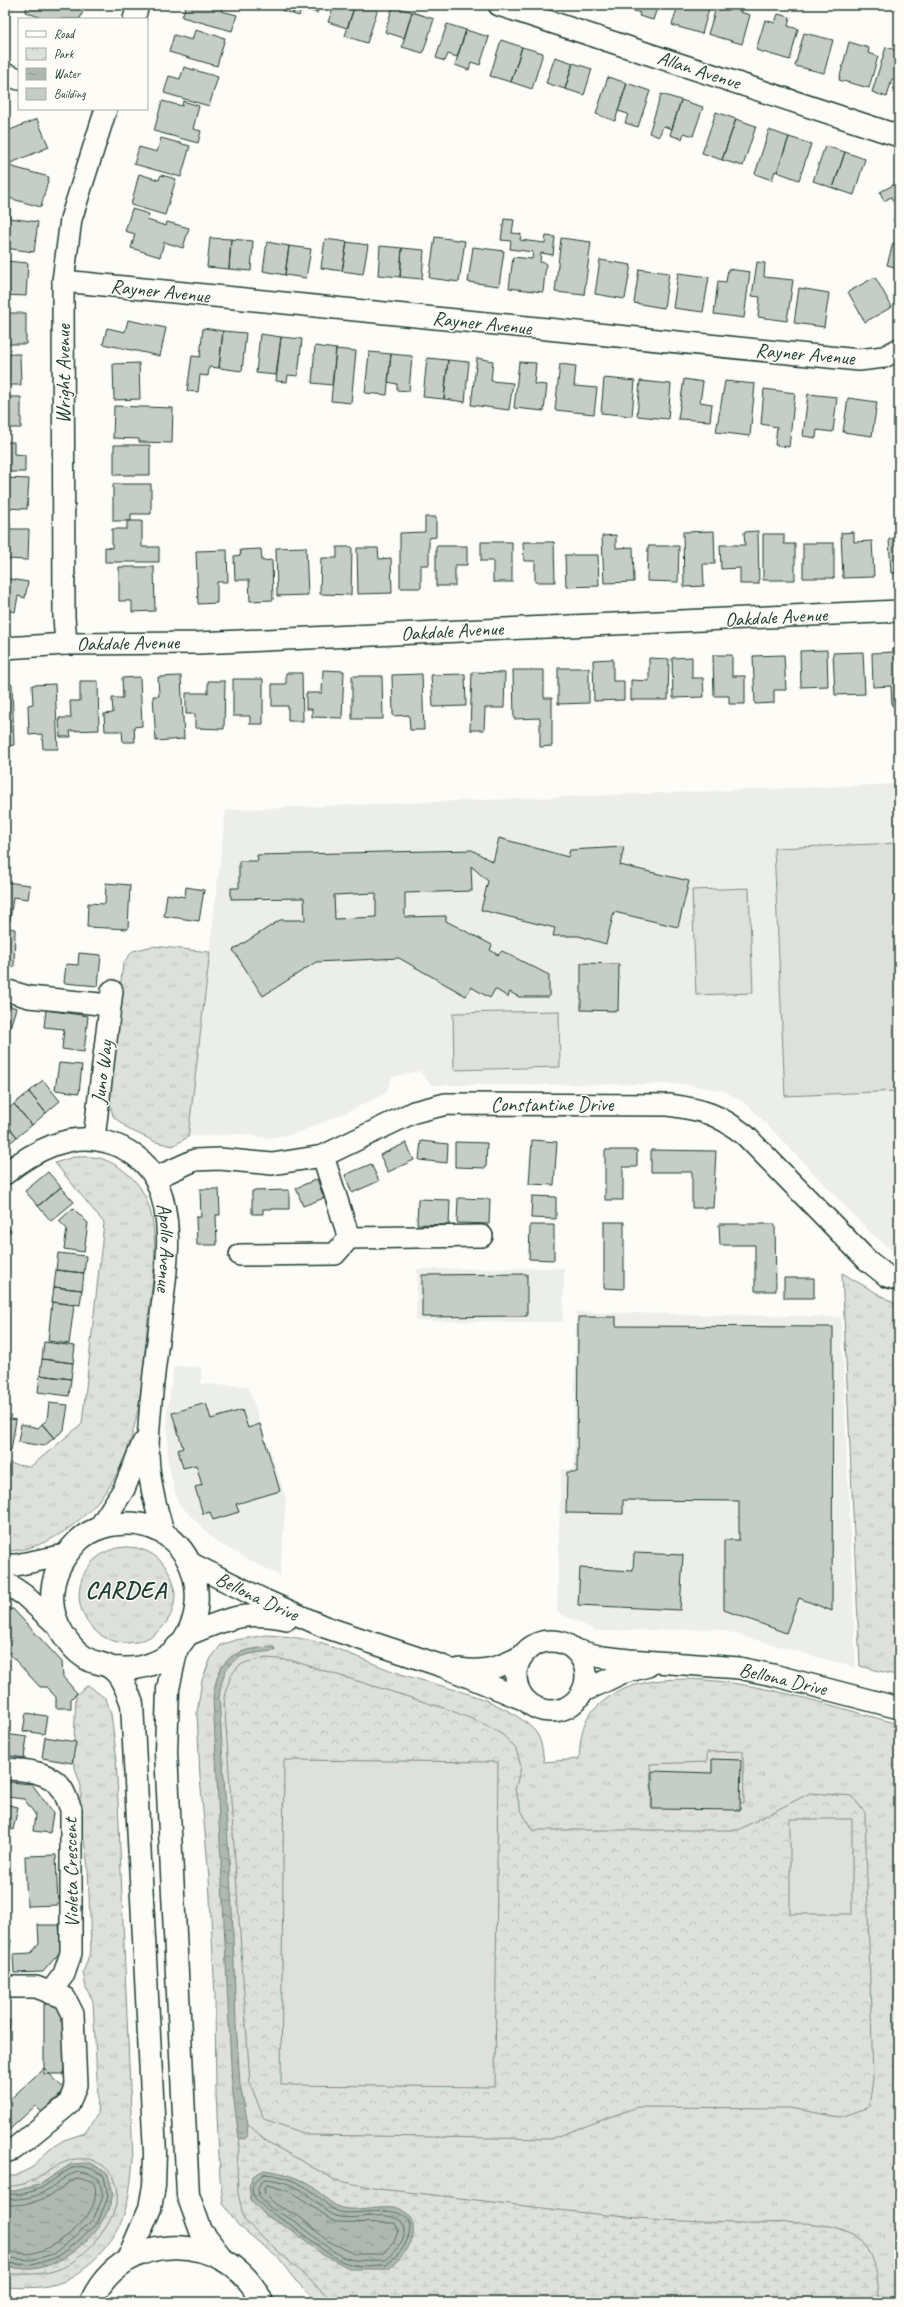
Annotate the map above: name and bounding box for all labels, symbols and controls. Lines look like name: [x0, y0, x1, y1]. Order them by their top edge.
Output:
legend: [18, 18, 148, 110]
text: Road: [54, 26, 76, 42]
street label: Allan Avenue: [655, 45, 745, 96]
text: Park: [54, 46, 75, 62]
text: Water: [54, 66, 82, 82]
text: Building: [54, 86, 86, 102]
street label: Rayner Avenue: [109, 273, 212, 309]
street label: Rayner Avenue: [431, 305, 534, 341]
street label: Wright Avenue: [51, 323, 76, 424]
street label: Rayner Avenue: [754, 337, 857, 371]
street label: Oakdale Avenue: [724, 602, 829, 632]
street label: Oakdale Avenue: [400, 616, 505, 646]
street label: Oakdale Avenue: [77, 630, 181, 656]
street label: Juno Way: [86, 1038, 118, 1106]
street label: Constantine Drive: [491, 1092, 615, 1117]
street label: Apollo Avenue: [151, 1201, 180, 1295]
street label: Bellona Drive: [212, 1565, 304, 1627]
district label: CARDEA: [85, 1575, 168, 1605]
street label: Bellona Drive: [737, 1657, 831, 1702]
street label: Violeta Crescent: [58, 1816, 84, 1928]

